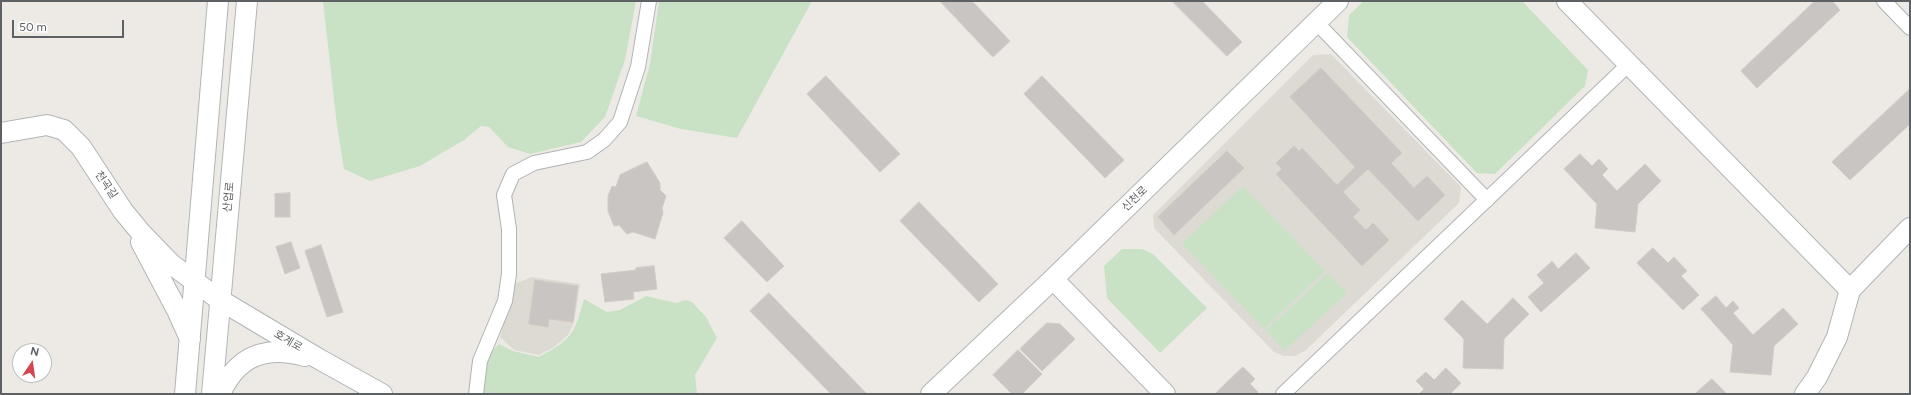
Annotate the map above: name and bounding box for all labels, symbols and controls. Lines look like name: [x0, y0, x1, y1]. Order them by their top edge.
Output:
scale bar: [14, 12, 126, 38]
text: 50 m: [19, 20, 47, 34]
street label: 천곡길: [92, 169, 120, 201]
street label: 산업로: [221, 181, 237, 213]
street label: 신천로: [1119, 184, 1151, 214]
street label: 호계로: [272, 328, 304, 354]
north arrow: [12, 343, 52, 383]
text: N: [29, 345, 40, 359]

